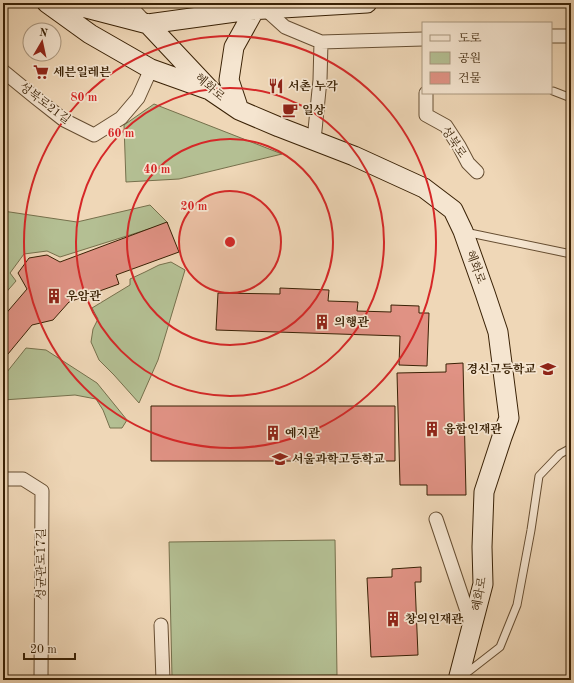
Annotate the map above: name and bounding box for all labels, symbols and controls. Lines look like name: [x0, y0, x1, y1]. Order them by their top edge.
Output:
north arrow: [22, 22, 62, 62]
legend: [422, 22, 552, 94]
text: N: [38, 28, 49, 40]
text: 도로: [458, 32, 482, 45]
text: 공원: [458, 52, 481, 65]
supermarket icon: 세븐일레븐: [32, 63, 50, 81]
place label: 세븐일레븐: [53, 65, 111, 79]
street label: 혜화로: [192, 71, 227, 104]
text: 건물: [458, 72, 482, 85]
restaurant icon: 서촌 누각: [267, 77, 285, 95]
street label: 성북로21길: [17, 79, 73, 127]
place label: 서촌 누각: [288, 79, 338, 93]
text: 80 m: [71, 92, 98, 104]
cafe icon: 일상: [281, 101, 299, 119]
place label: 일상: [302, 103, 326, 117]
street label: 성북로: [438, 124, 470, 161]
text: 60 m: [108, 128, 135, 140]
text: 40 m: [144, 164, 171, 176]
text: 20 m: [181, 201, 208, 213]
centre of rings: [223, 235, 237, 249]
street label: 혜화로: [463, 249, 488, 286]
building icon: 우암관: [45, 287, 63, 305]
place label: 우암관: [66, 289, 101, 303]
building icon: 의행관: [313, 313, 331, 331]
place label: 의행관: [334, 315, 369, 329]
school or university icon: 경신고등학교: [539, 360, 557, 378]
place label: 경신고등학교: [466, 362, 536, 376]
building icon: 융합인재관: [423, 420, 441, 438]
place label: 융합인재관: [444, 422, 502, 436]
building icon: 예지관: [264, 424, 282, 442]
place label: 예지관: [285, 426, 320, 440]
school or university icon: 서울과학고등학교: [271, 450, 289, 468]
place label: 서울과학고등학교: [292, 452, 385, 466]
street label: 성균관로17길: [35, 528, 48, 600]
street label: 혜화로: [470, 575, 489, 612]
building icon: 창의인재관: [384, 610, 402, 628]
place label: 창의인재관: [405, 612, 463, 626]
scale bar: [24, 635, 75, 661]
text: 20 m: [30, 644, 57, 656]

